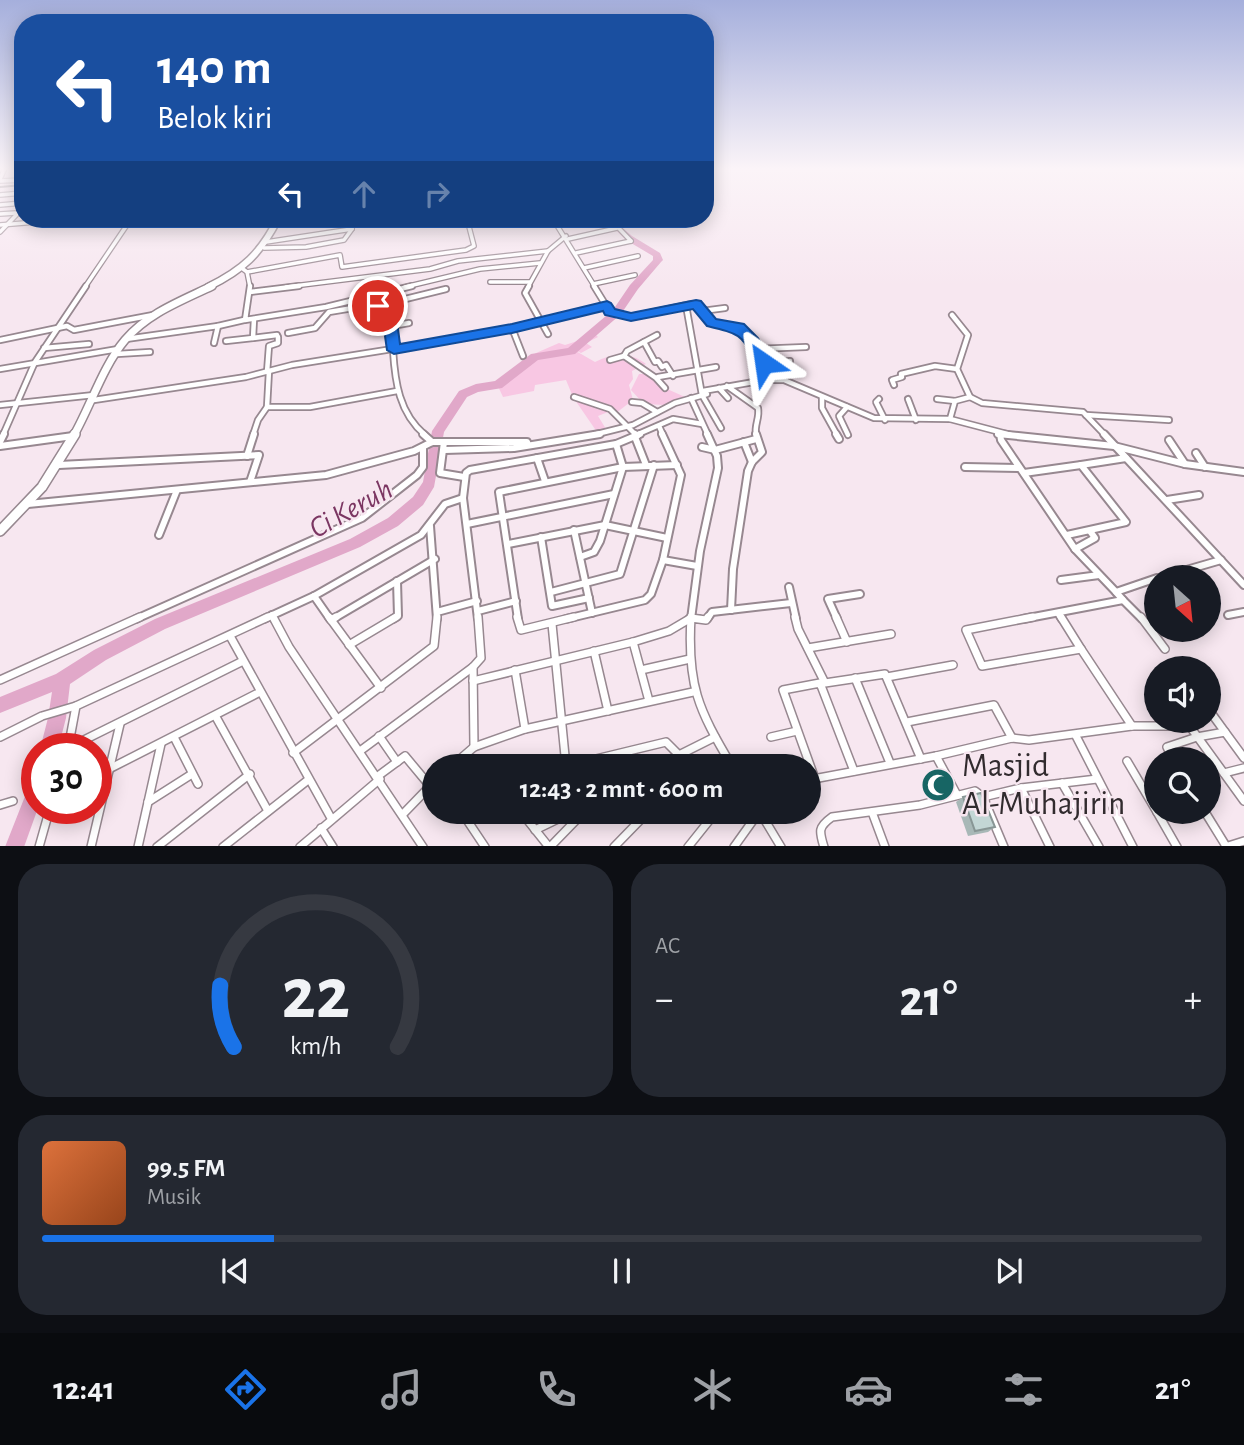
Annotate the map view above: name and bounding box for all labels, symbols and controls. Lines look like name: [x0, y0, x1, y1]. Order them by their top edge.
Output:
icon: left: [42, 42, 133, 133]
text: 140 m: [157, 44, 272, 93]
text: Belok kiri: [157, 102, 273, 134]
icon: left: [272, 175, 310, 213]
icon: ahead: [345, 175, 383, 213]
icon: right: [418, 175, 456, 213]
pin: [348, 276, 408, 336]
icon: arrive: [359, 287, 397, 325]
position arrow: [727, 326, 801, 400]
water label: Ci Keruh: [304, 474, 398, 544]
north arrow: [1144, 565, 1222, 642]
map controls: [1144, 565, 1221, 824]
button: sound: [1144, 656, 1221, 733]
speed limit sign: 30: [21, 733, 112, 824]
button: search: [1144, 747, 1221, 824]
place label: Masjid Al-Muhajirin: [962, 750, 1125, 821]
mosque icon: Masjid Al-Muhajirin: [919, 766, 957, 804]
text: 12:43 · 2 mnt · 600 m: [520, 776, 723, 802]
text: AC: [655, 935, 680, 958]
text: 22: [281, 959, 350, 1032]
text: 21°: [899, 973, 958, 1025]
text: −: [655, 981, 673, 1019]
text: +: [1184, 981, 1202, 1019]
text: km/h: [290, 1033, 341, 1058]
text: 99.5 FM: [147, 1155, 226, 1181]
text: Musik: [147, 1186, 201, 1209]
icon: previous: [216, 1252, 254, 1290]
icon: pause: [603, 1252, 641, 1290]
icon: next: [990, 1252, 1028, 1290]
icon: directions: [221, 1365, 270, 1414]
icon: music: [377, 1365, 426, 1414]
icon: phone: [532, 1365, 581, 1414]
icon: climate: [688, 1365, 737, 1414]
icon: car: [844, 1365, 893, 1414]
icon: filters: [999, 1365, 1048, 1414]
text: 12:41: [53, 1373, 115, 1405]
text: 21°: [1155, 1373, 1191, 1405]

